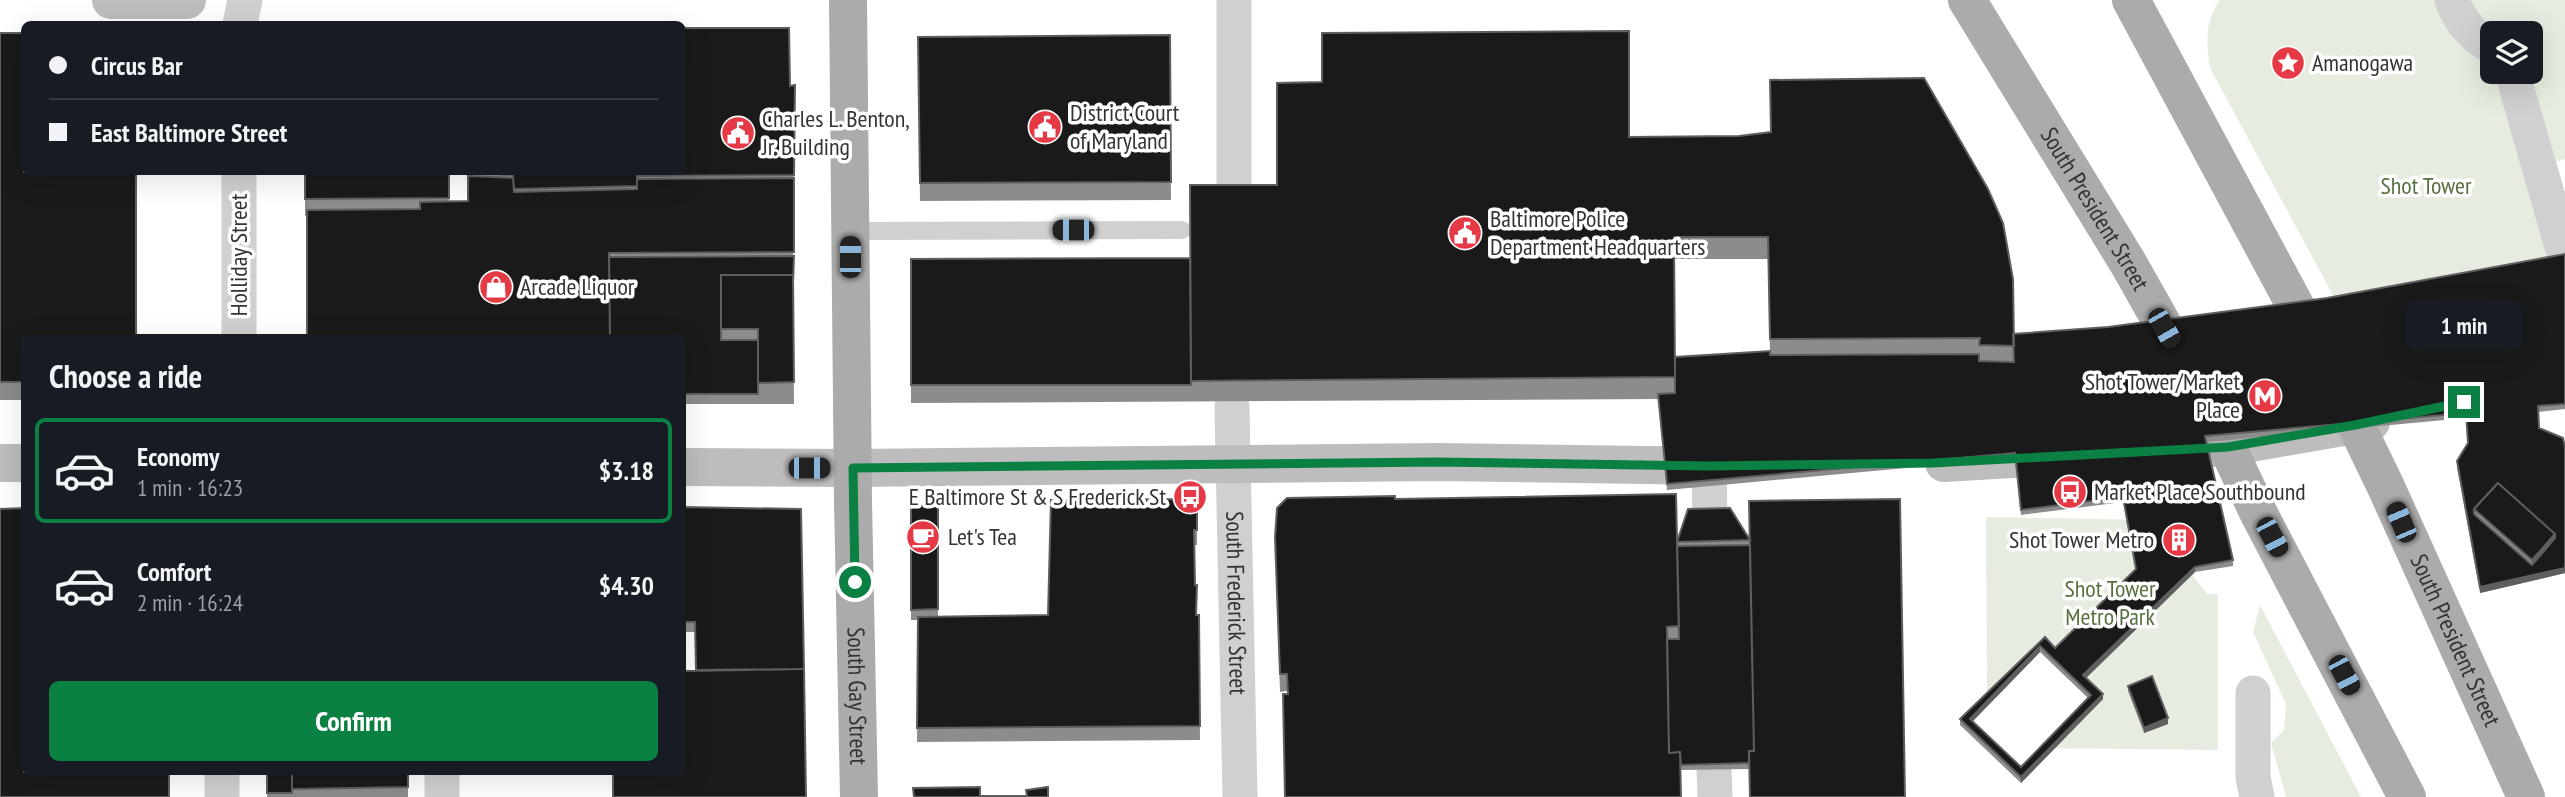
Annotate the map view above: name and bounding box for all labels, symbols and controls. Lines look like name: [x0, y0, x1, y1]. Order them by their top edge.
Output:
map controls: [2480, 21, 2543, 84]
button: layers: [2480, 21, 2543, 84]
place icon: Amanogawa: [2269, 44, 2307, 82]
place label: Amanogawa: [2312, 47, 2413, 78]
text: Circus Bar: [91, 49, 183, 82]
place label: District Court of Maryland: [1070, 97, 1180, 156]
place label: Charles L. Benton, Jr. Building: [761, 103, 910, 162]
public building icon: District Court of Maryland: [1026, 108, 1064, 146]
public building icon: Charles L. Benton, Jr. Building: [719, 114, 757, 152]
text: East Baltimore Street: [91, 116, 287, 149]
street label: South President Street: [2034, 121, 2157, 296]
park label: Shot Tower: [2380, 170, 2472, 201]
street label: Holliday Street: [223, 193, 254, 316]
place label: Baltimore Police Department Headquarters: [1490, 203, 1705, 262]
public building icon: Baltimore Police Department Headquarters: [1446, 214, 1484, 252]
car: [1053, 220, 1095, 241]
car: [840, 236, 861, 278]
shop icon: Arcade Liquor: [477, 268, 515, 306]
place label: Arcade Liquor: [520, 271, 635, 302]
callout: 1 min: [2406, 300, 2522, 350]
car: [2145, 305, 2184, 351]
text: 1 min: [2441, 311, 2487, 340]
text: Choose a ride: [49, 355, 202, 397]
place label: Shot Tower/Market Place: [2085, 366, 2240, 425]
metro station icon: Shot Tower/Market Place: [2246, 377, 2284, 415]
route end: [2448, 386, 2480, 418]
icon: car: [53, 439, 116, 502]
text: Economy: [137, 440, 219, 473]
text: $3.18: [599, 454, 654, 487]
car: [789, 458, 831, 479]
text: 1 min · 16:23: [137, 473, 243, 502]
bus stop icon: Market Place Southbound: [2051, 473, 2089, 511]
place label: Market Place Southbound: [2094, 476, 2306, 507]
bus stop icon: E Baltimore St & S Frederick St: [1171, 478, 1209, 516]
place label: E Baltimore St & S Frederick St: [909, 481, 1166, 512]
car: [2384, 499, 2419, 545]
street label: South Frederick Street: [1219, 511, 1254, 696]
car: [2253, 514, 2292, 560]
cafe icon: Let's Tea: [904, 518, 942, 556]
place label: Let's Tea: [948, 521, 1017, 552]
building icon: Shot Tower Metro: [2160, 521, 2198, 559]
place label: Shot Tower Metro: [2009, 524, 2154, 555]
street label: South President Street: [2403, 549, 2508, 731]
icon: car: [53, 554, 116, 617]
text: Comfort: [137, 555, 211, 588]
route start: [839, 566, 871, 598]
text: $4.30: [599, 569, 654, 602]
park label: Shot Tower Metro Park: [2064, 573, 2156, 632]
text: 2 min · 16:24: [137, 588, 243, 617]
street label: South Gay Street: [841, 627, 874, 766]
car: [2325, 652, 2364, 698]
button: Confirm: [49, 681, 658, 761]

